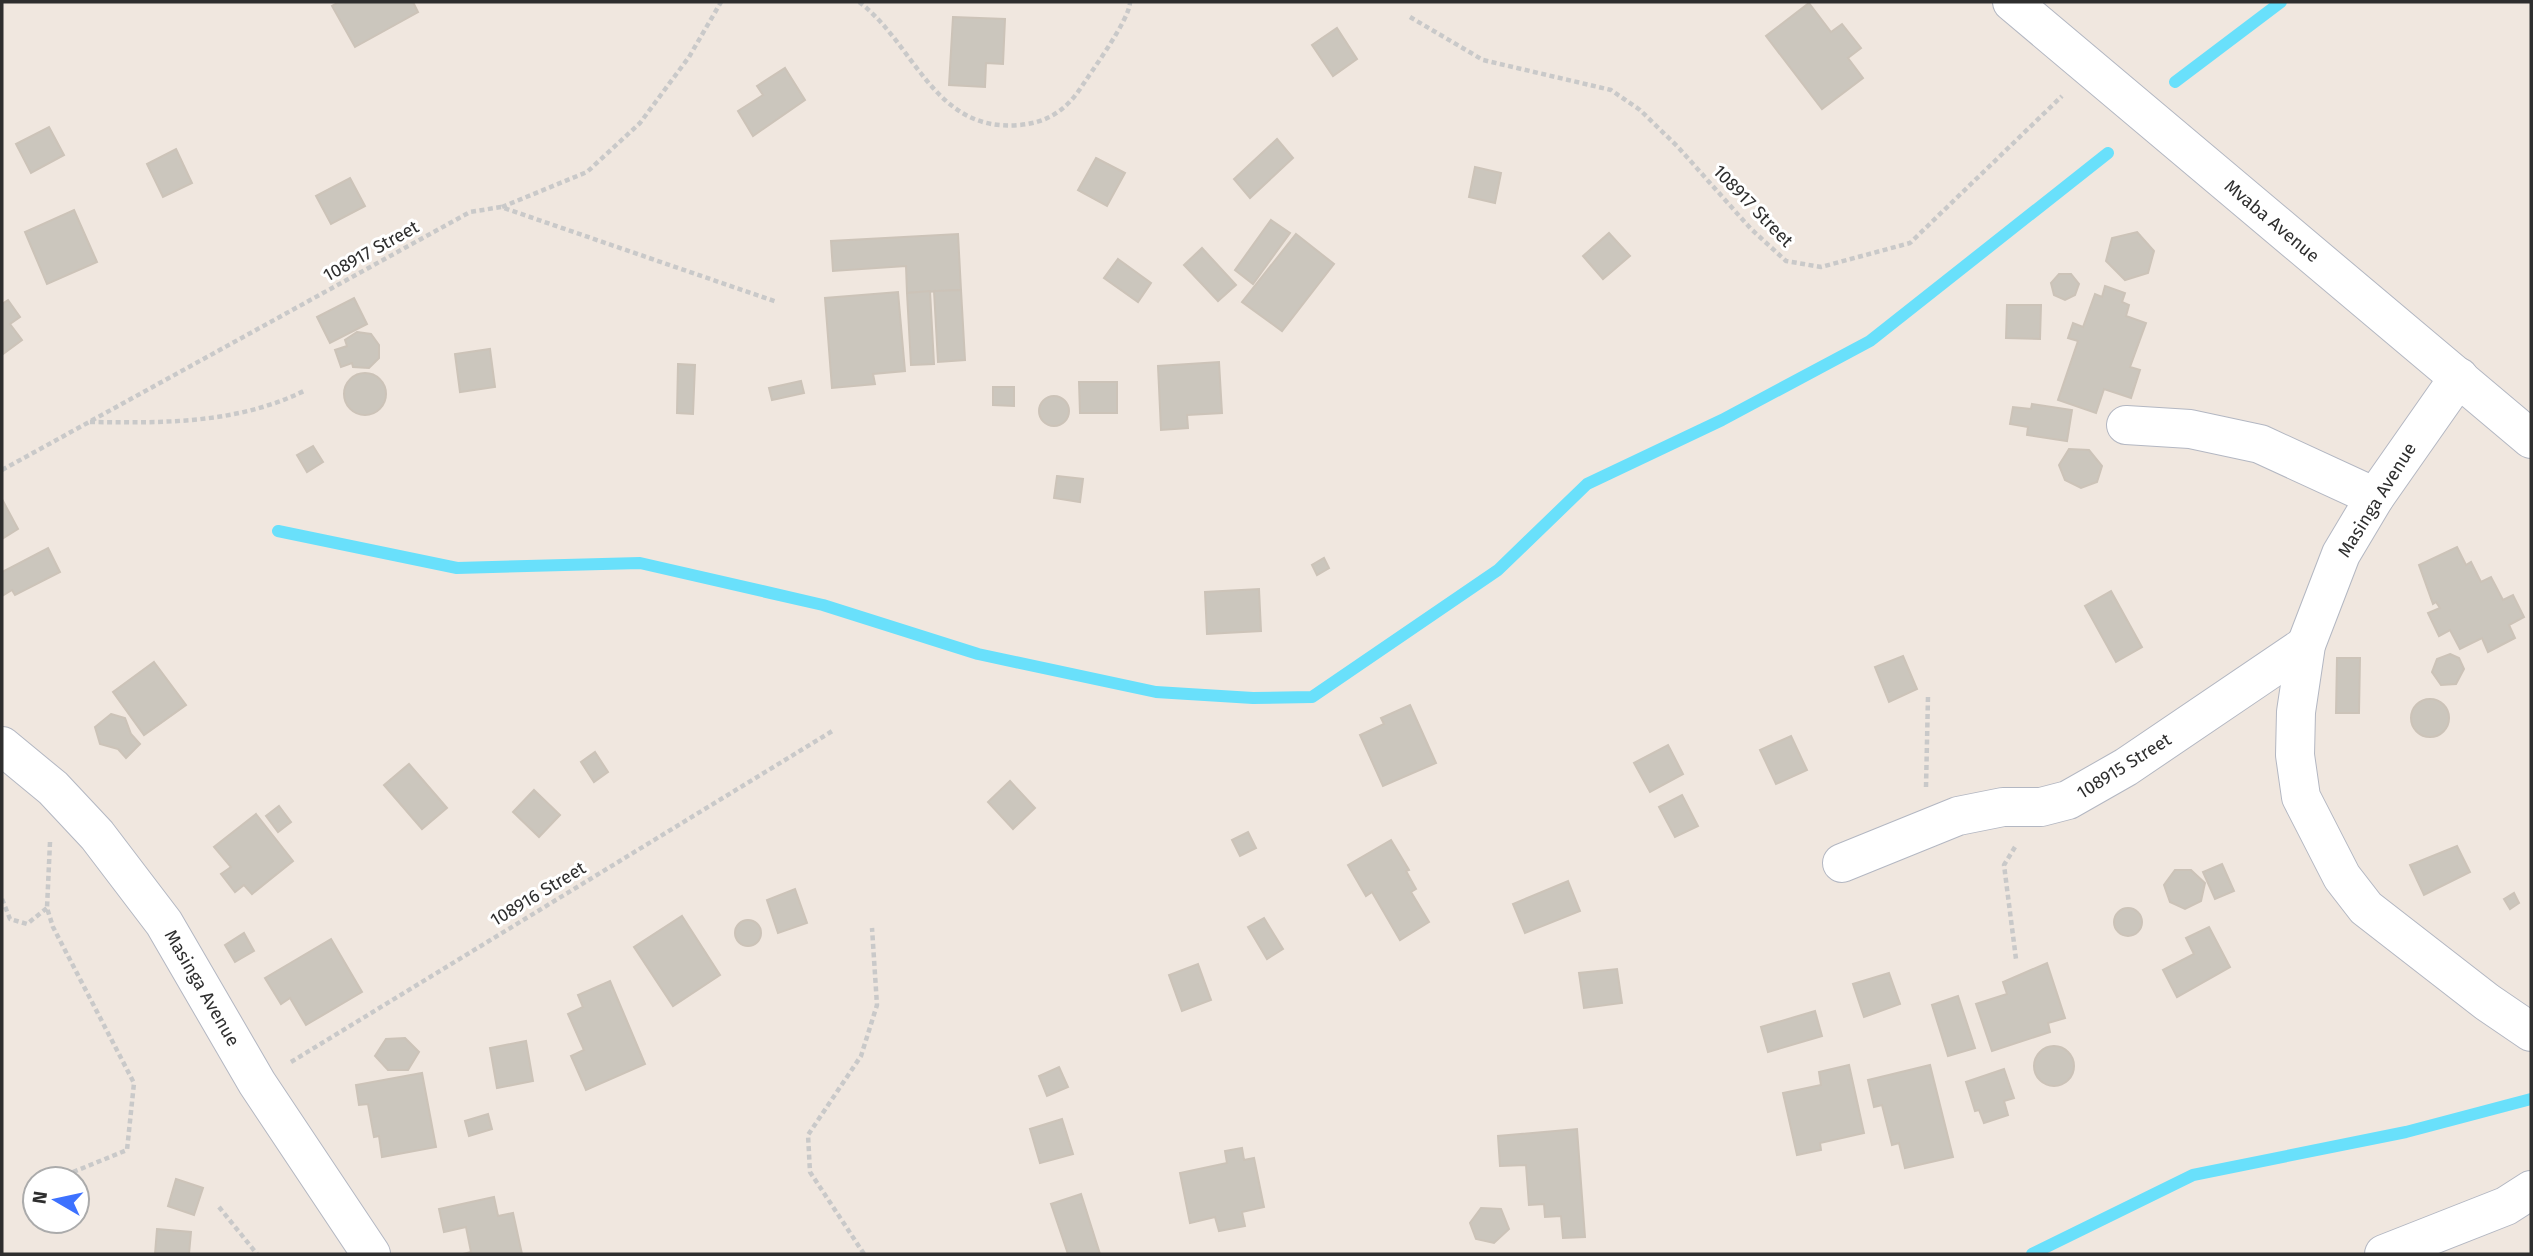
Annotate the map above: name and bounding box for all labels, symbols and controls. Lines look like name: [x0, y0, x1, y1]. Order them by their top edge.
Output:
street label: 108917 Street: [1708, 160, 1798, 252]
street label: Mvaba Avenue: [2220, 175, 2324, 267]
street label: 108917 Street: [319, 215, 423, 286]
street label: Masinga Avenue: [2333, 439, 2421, 561]
street label: 108915 Street: [2073, 728, 2176, 804]
street label: 108916 Street: [486, 857, 590, 931]
street label: Masinga Avenue: [160, 926, 244, 1050]
north arrow: [21, 1165, 91, 1235]
text: N: [27, 1189, 52, 1205]

